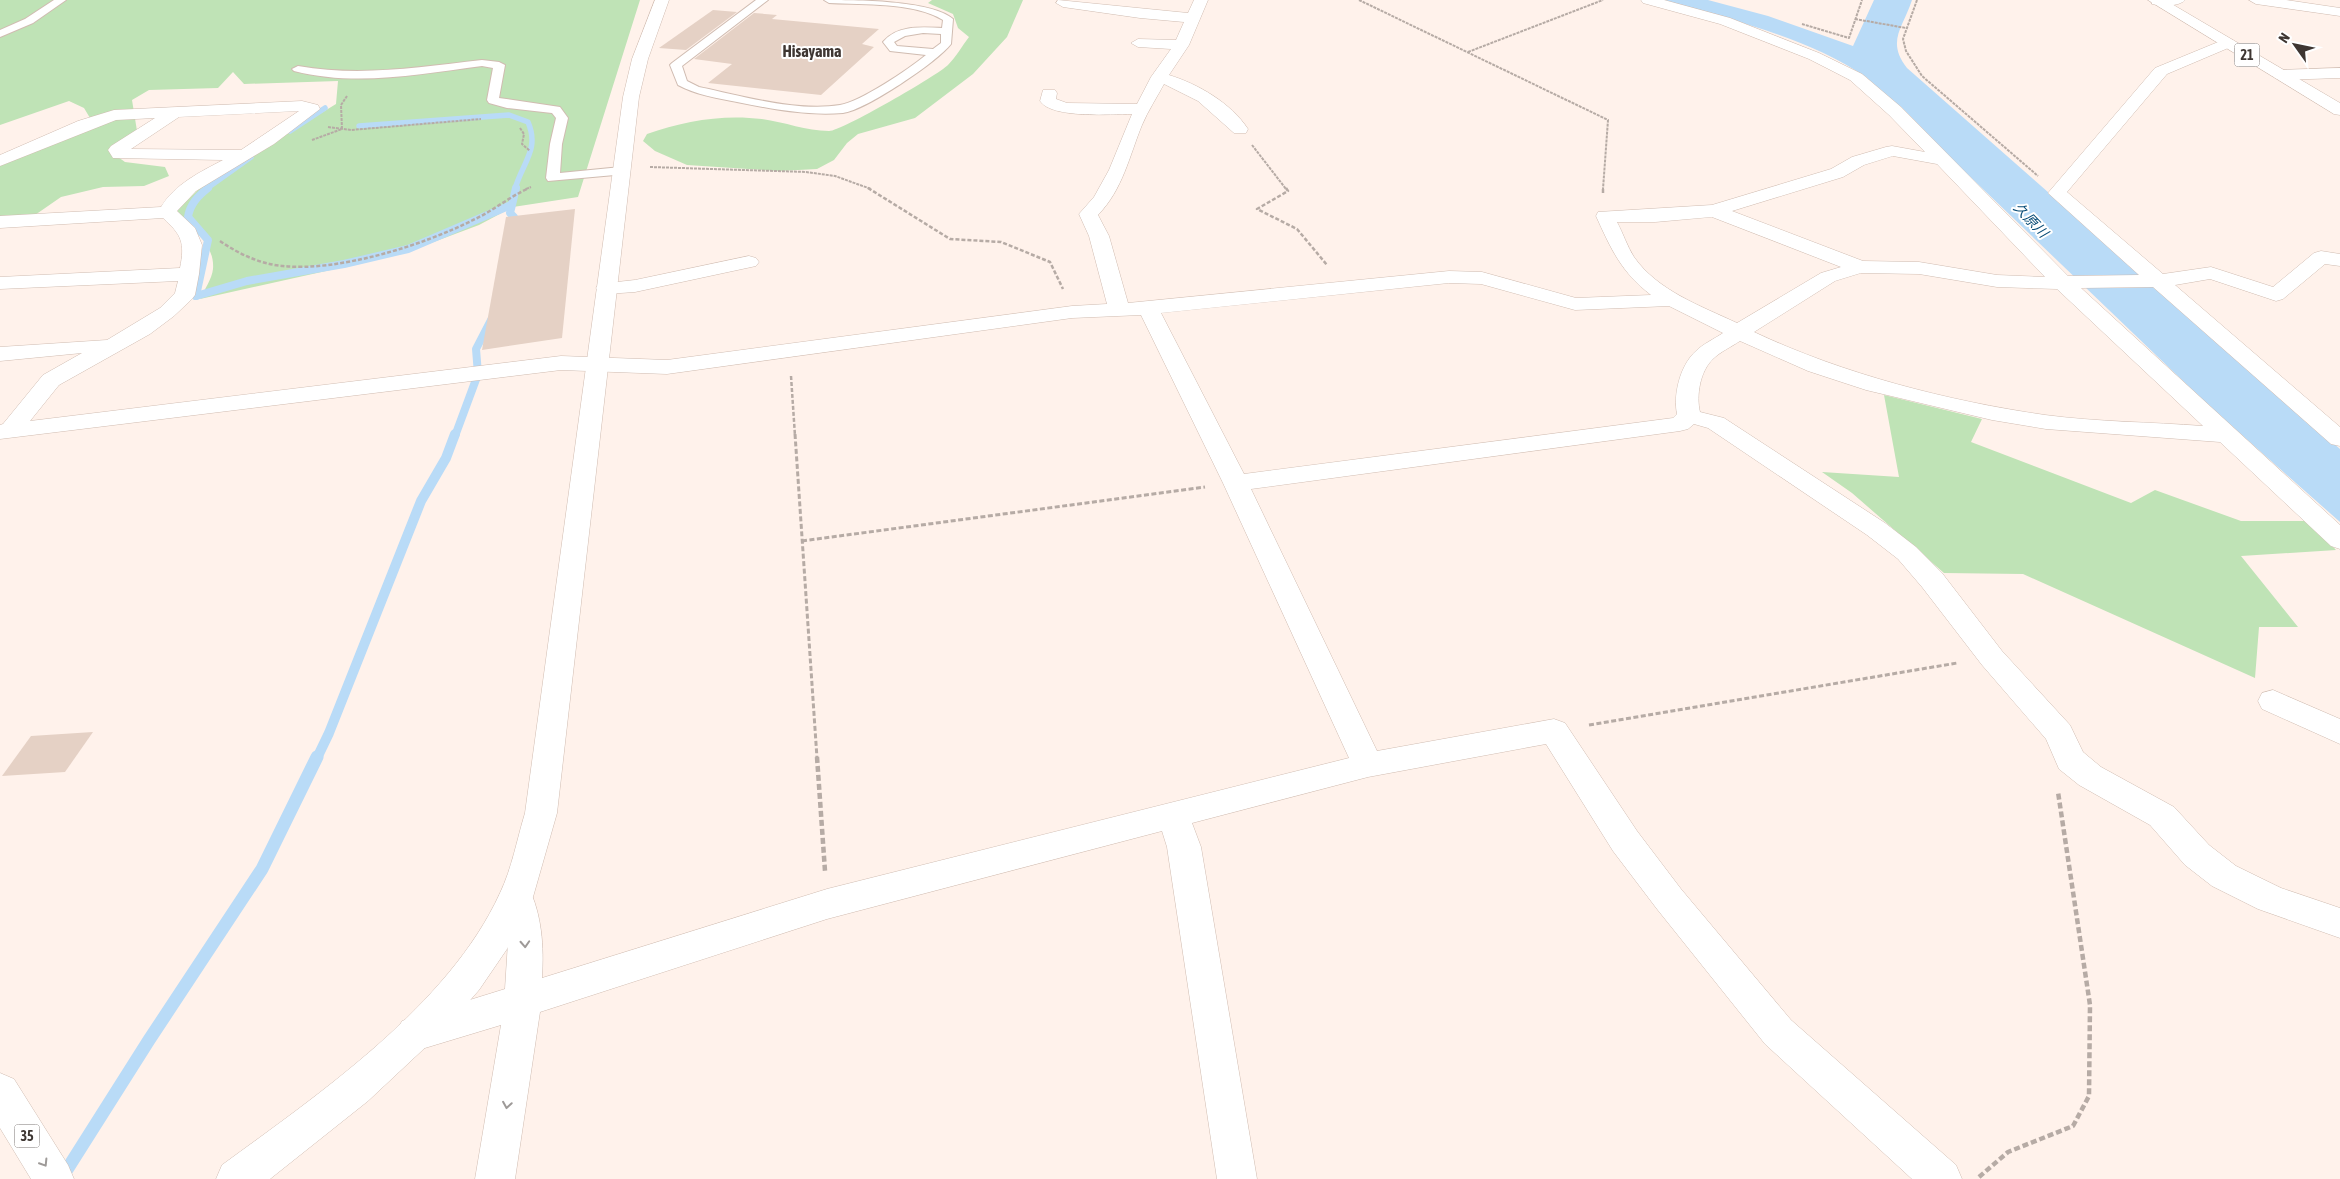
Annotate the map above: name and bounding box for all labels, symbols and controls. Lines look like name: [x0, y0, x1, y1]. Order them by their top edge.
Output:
north arrow: [2270, 20, 2320, 70]
text: N: [2275, 30, 2293, 46]
district label: Hisayama: [783, 42, 841, 60]
road number: 21: [2234, 44, 2260, 66]
water label: 久原川: [2011, 199, 2053, 242]
one-way arrow: [520, 940, 531, 948]
one-way arrow: [502, 1101, 512, 1109]
road number: 35: [15, 1124, 40, 1148]
one-way arrow: [38, 1158, 48, 1167]

